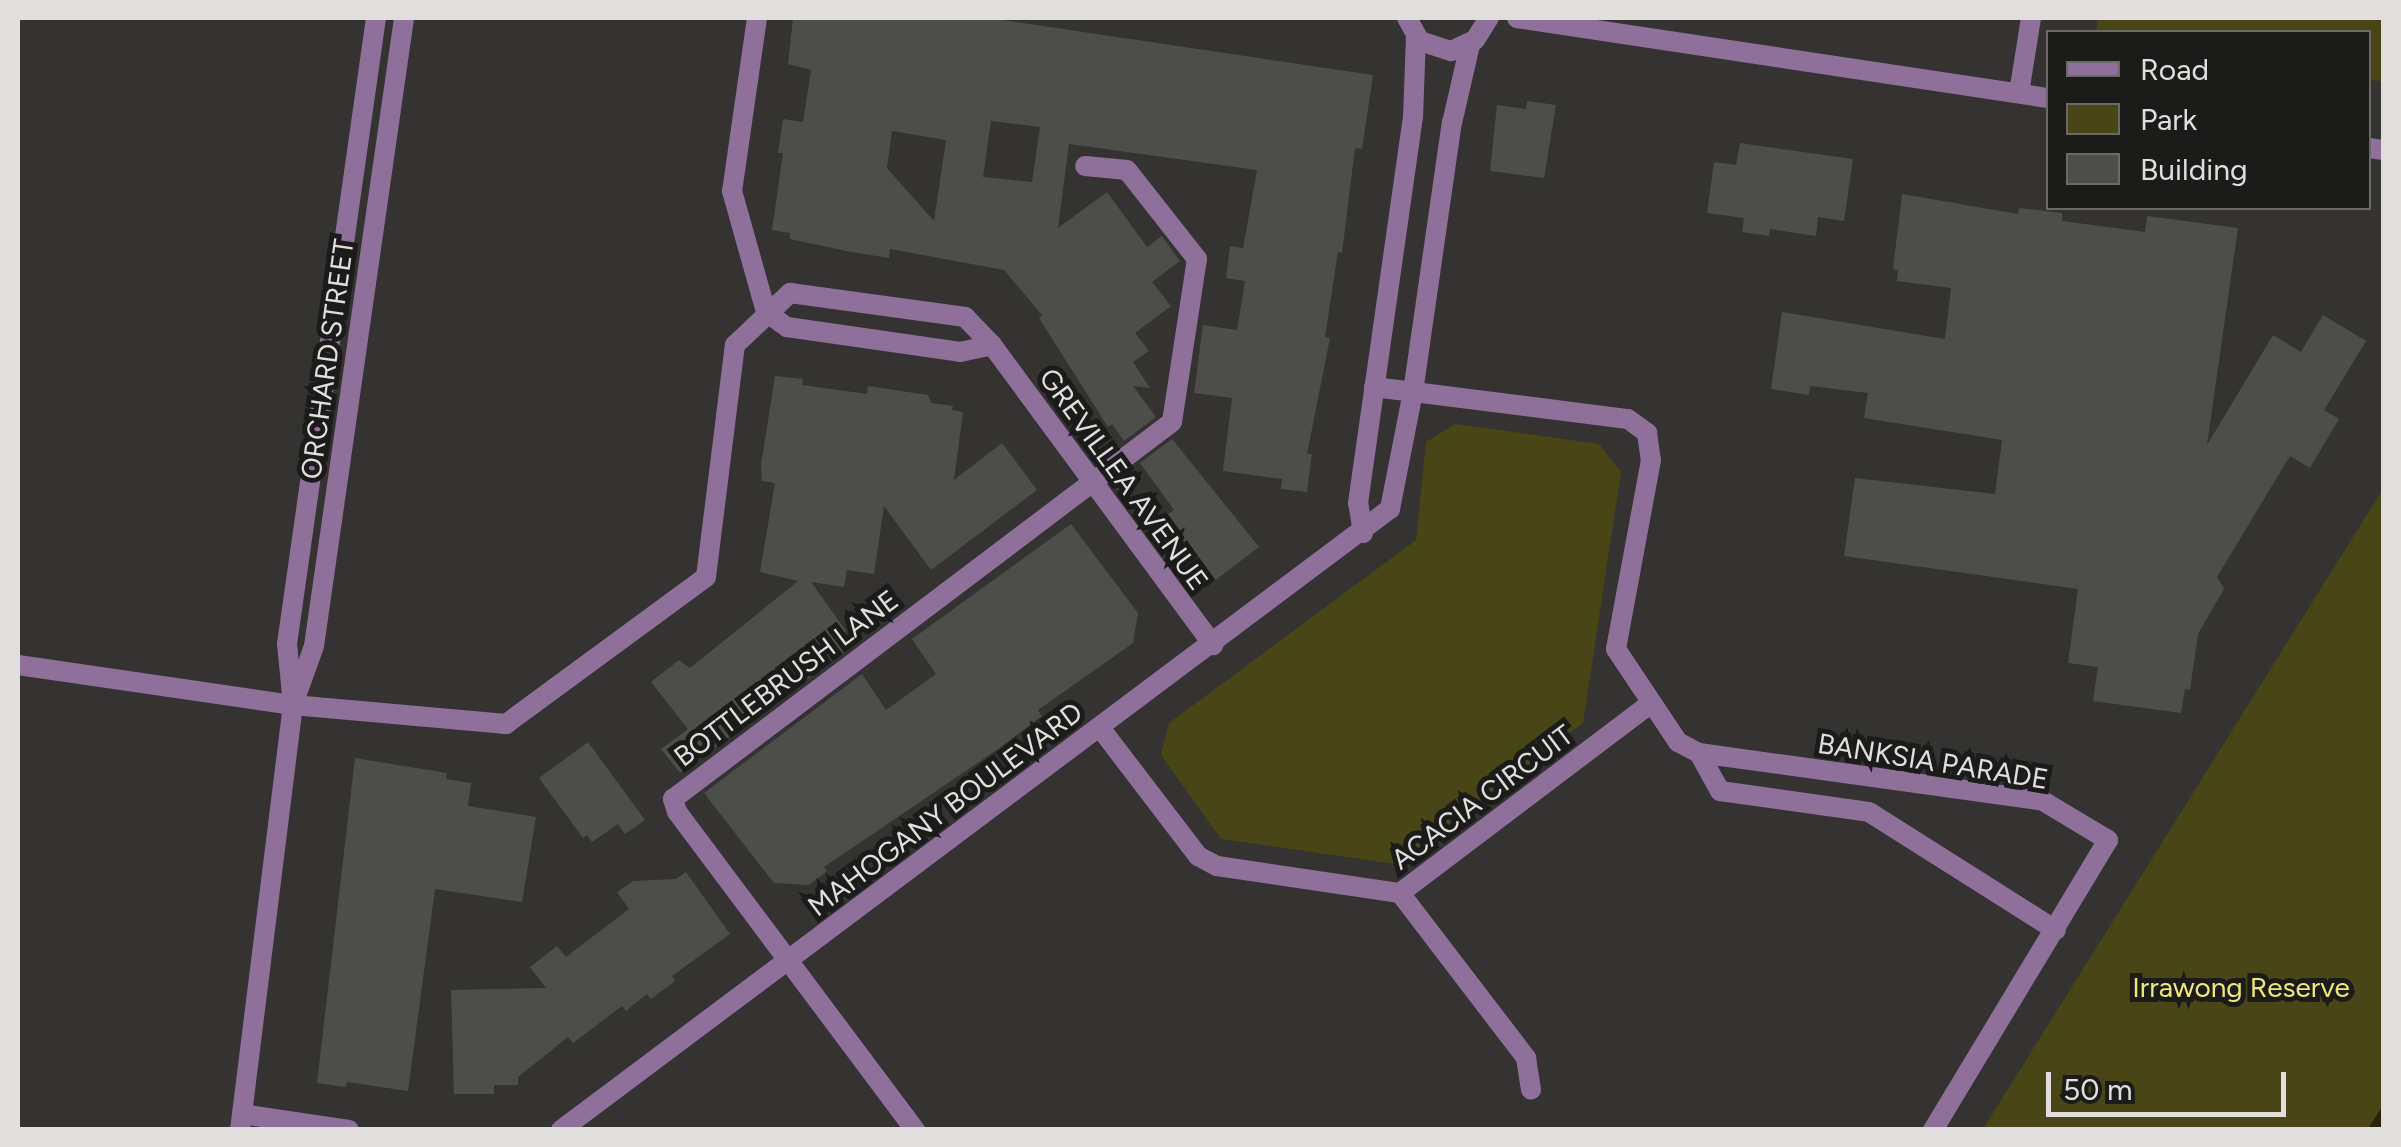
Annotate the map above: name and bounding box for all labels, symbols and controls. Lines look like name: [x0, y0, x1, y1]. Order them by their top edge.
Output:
legend: [2046, 30, 2371, 210]
text: Road: [2140, 51, 2209, 88]
text: Park: [2140, 101, 2197, 138]
text: Building: [2140, 151, 2248, 188]
street label: ORCHARD STREET: [294, 237, 360, 481]
street label: GREVILLEA AVENUE: [1032, 362, 1216, 596]
street label: BOTTLEBRUSH LANE: [667, 583, 905, 773]
street label: MAHOGANY BOULEVARD: [801, 695, 1089, 923]
street label: ACACIA CIRCUIT: [1384, 718, 1580, 876]
street label: BANKSIA PARADE: [1815, 726, 2051, 796]
park label: Irrawong Reserve: [2132, 970, 2350, 1004]
scale bar: [2051, 1052, 2291, 1114]
text: 50 m: [2063, 1071, 2132, 1108]

